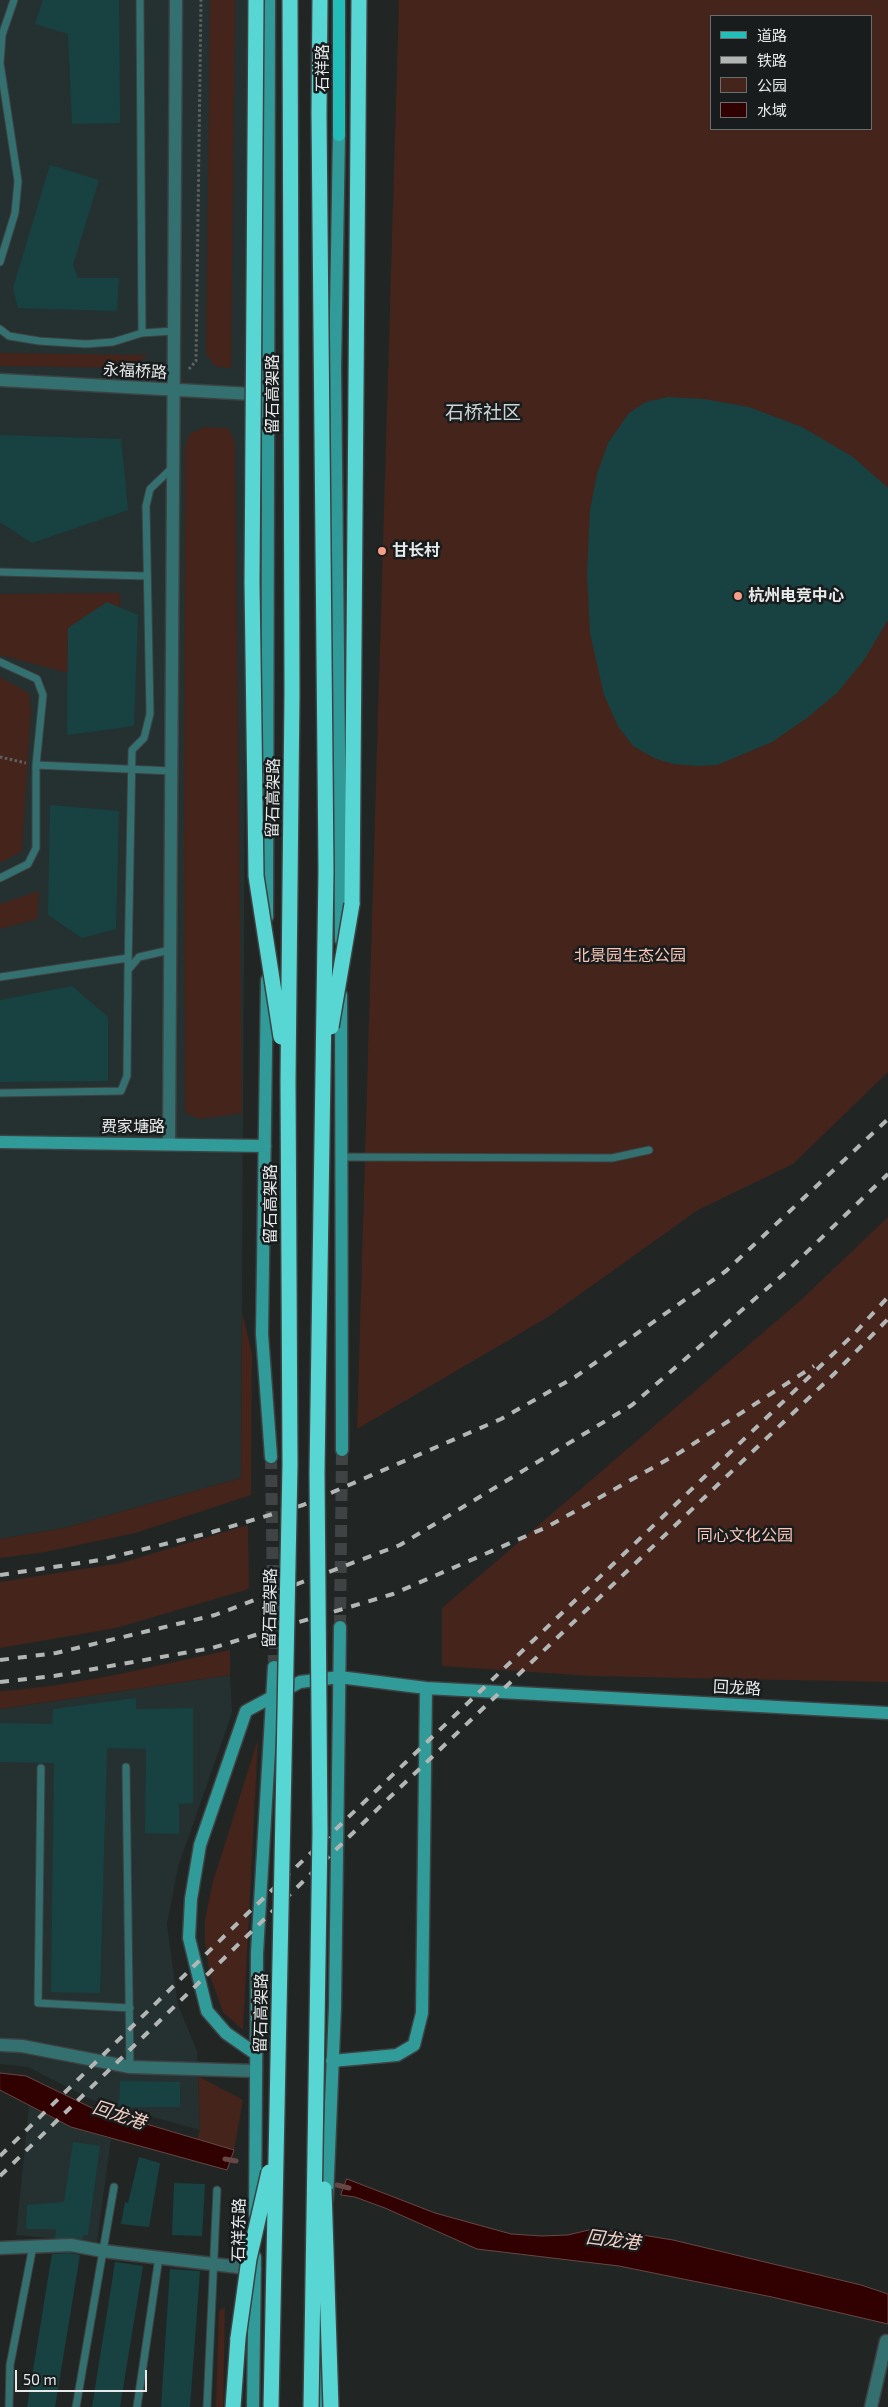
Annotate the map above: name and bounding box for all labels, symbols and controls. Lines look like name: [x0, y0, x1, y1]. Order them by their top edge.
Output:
legend: [710, 15, 873, 130]
text: 道路: [757, 26, 787, 44]
street label: 石祥路: [313, 44, 333, 92]
text: 铁路: [757, 51, 787, 69]
text: 公园: [757, 76, 787, 94]
text: 水域: [757, 101, 787, 119]
street label: 留石高架路: [263, 354, 283, 434]
street label: 永福桥路: [103, 360, 167, 382]
district label: 石桥社区: [445, 402, 521, 424]
place label: 甘长村: [392, 541, 440, 561]
marker: 甘长村: [376, 545, 388, 557]
place label: 杭州电竞中心: [748, 586, 844, 606]
marker: 杭州电竞中心: [732, 590, 744, 602]
street label: 留石高架路: [263, 758, 283, 838]
park label: 北景园生态公园: [574, 946, 686, 966]
street label: 费家塘路: [101, 1117, 165, 1137]
street label: 留石高架路: [261, 1164, 281, 1244]
park label: 同心文化公园: [697, 1526, 793, 1546]
street label: 留石高架路: [260, 1568, 280, 1648]
street label: 回龙路: [713, 1677, 761, 1699]
street label: 留石高架路: [251, 1973, 271, 2053]
water label: 回龙港: [90, 2096, 148, 2134]
street label: 石祥东路: [229, 2198, 249, 2262]
water label: 回龙港: [585, 2226, 641, 2254]
scale bar: [18, 2360, 150, 2392]
text: 50 m: [23, 2370, 57, 2388]

